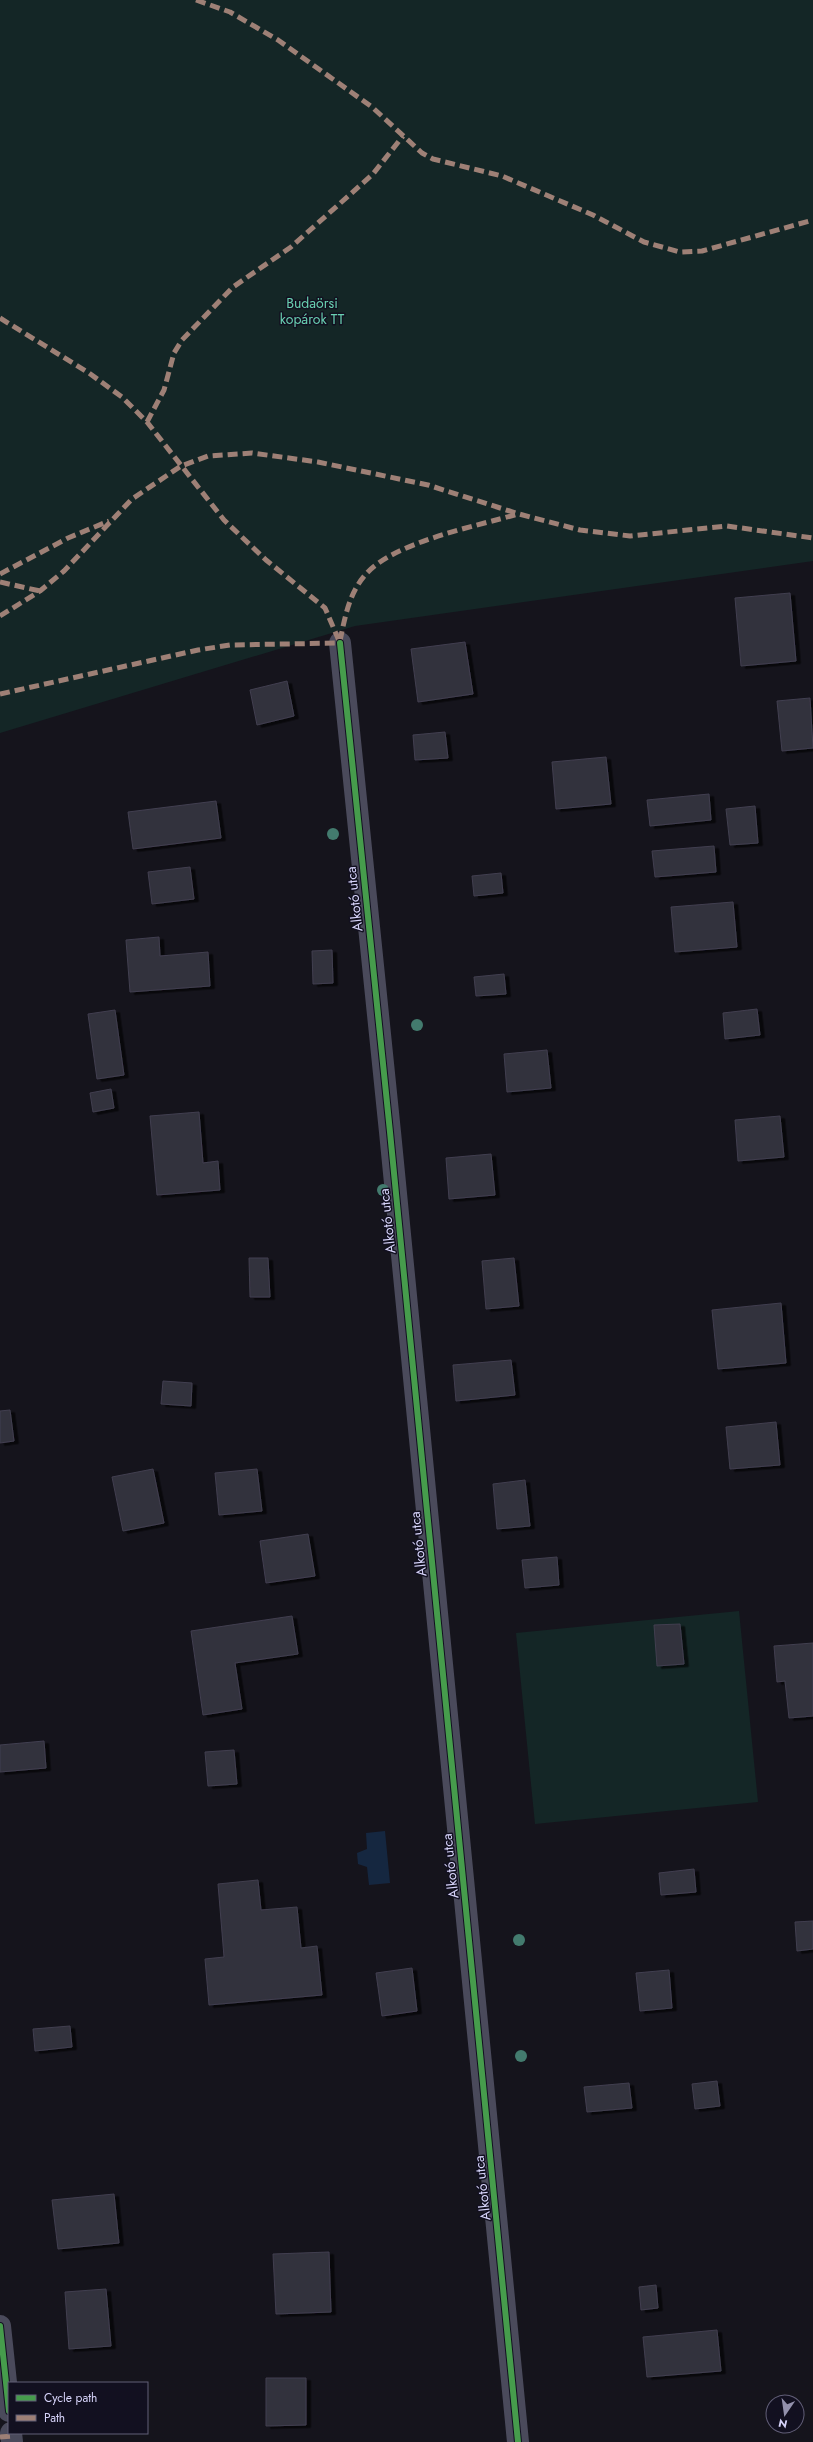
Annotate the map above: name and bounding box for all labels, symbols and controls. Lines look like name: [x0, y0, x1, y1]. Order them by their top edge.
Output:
park label: Budaörsi kopárok TT: [280, 293, 345, 329]
street label: Alkotó utca: [341, 865, 367, 933]
street label: Alkotó utca: [374, 1187, 400, 1255]
street label: Alkotó utca: [405, 1510, 431, 1578]
street label: Alkotó utca: [437, 1832, 463, 1900]
street label: Alkotó utca: [469, 2154, 495, 2222]
legend: [8, 2382, 148, 2434]
text: Cycle path: [44, 2389, 97, 2407]
north arrow: [765, 2394, 805, 2434]
text: Path: [44, 2409, 65, 2427]
text: N: [777, 2415, 789, 2433]

